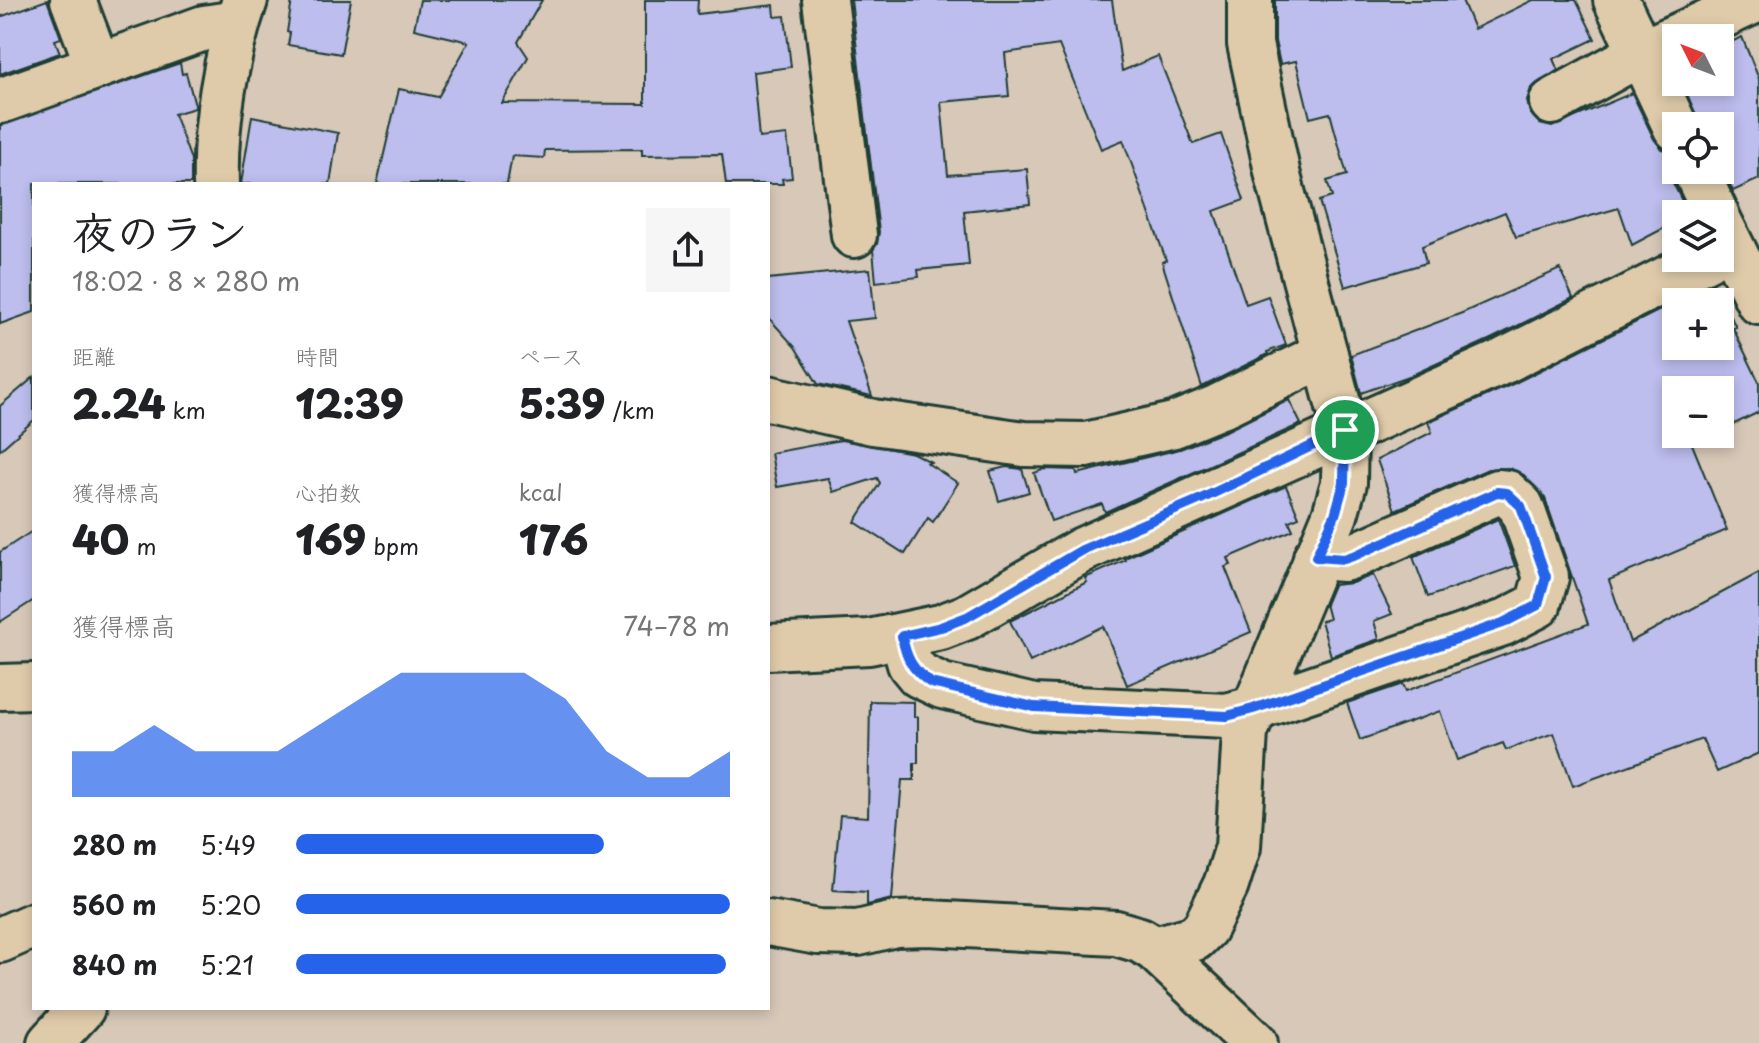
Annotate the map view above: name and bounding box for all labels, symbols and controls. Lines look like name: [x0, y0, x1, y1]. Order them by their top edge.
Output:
north arrow: [1662, 24, 1734, 96]
map controls: [1662, 24, 1734, 448]
button: locate: [1662, 112, 1734, 184]
text: 夜のラン: [72, 198, 248, 264]
button: layers: [1662, 200, 1734, 272]
button: share: [646, 208, 730, 292]
text: 18:02 · 8 × 280 m: [72, 261, 300, 300]
button: +: [1662, 288, 1734, 360]
text: 距離: [72, 339, 116, 372]
text: 時間: [295, 339, 339, 372]
text: ペース: [519, 339, 583, 372]
text: 2.24: [72, 372, 165, 433]
text: 12:39: [295, 372, 404, 433]
text: 5:39: [519, 372, 606, 433]
button: −: [1662, 376, 1734, 448]
text: km: [165, 393, 206, 426]
text: /km: [606, 393, 655, 426]
pin: [1311, 396, 1379, 464]
icon: arrive: [1323, 408, 1367, 452]
text: 獲得標高: [72, 475, 160, 508]
text: 心拍数: [295, 475, 361, 508]
text: kcal: [519, 475, 563, 508]
text: 40: [72, 508, 129, 569]
text: 169: [295, 508, 366, 569]
text: 176: [519, 508, 588, 569]
text: m: [129, 529, 156, 562]
text: bpm: [366, 529, 419, 562]
text: 獲得標高: [72, 606, 176, 645]
text: 74–78 m: [623, 606, 730, 645]
text: 280 m: [72, 825, 157, 864]
text: 5:49: [200, 825, 256, 864]
text: 560 m: [72, 885, 157, 924]
text: 5:20: [200, 885, 261, 924]
text: 840 m: [72, 945, 157, 984]
text: 5:21: [200, 945, 254, 984]

